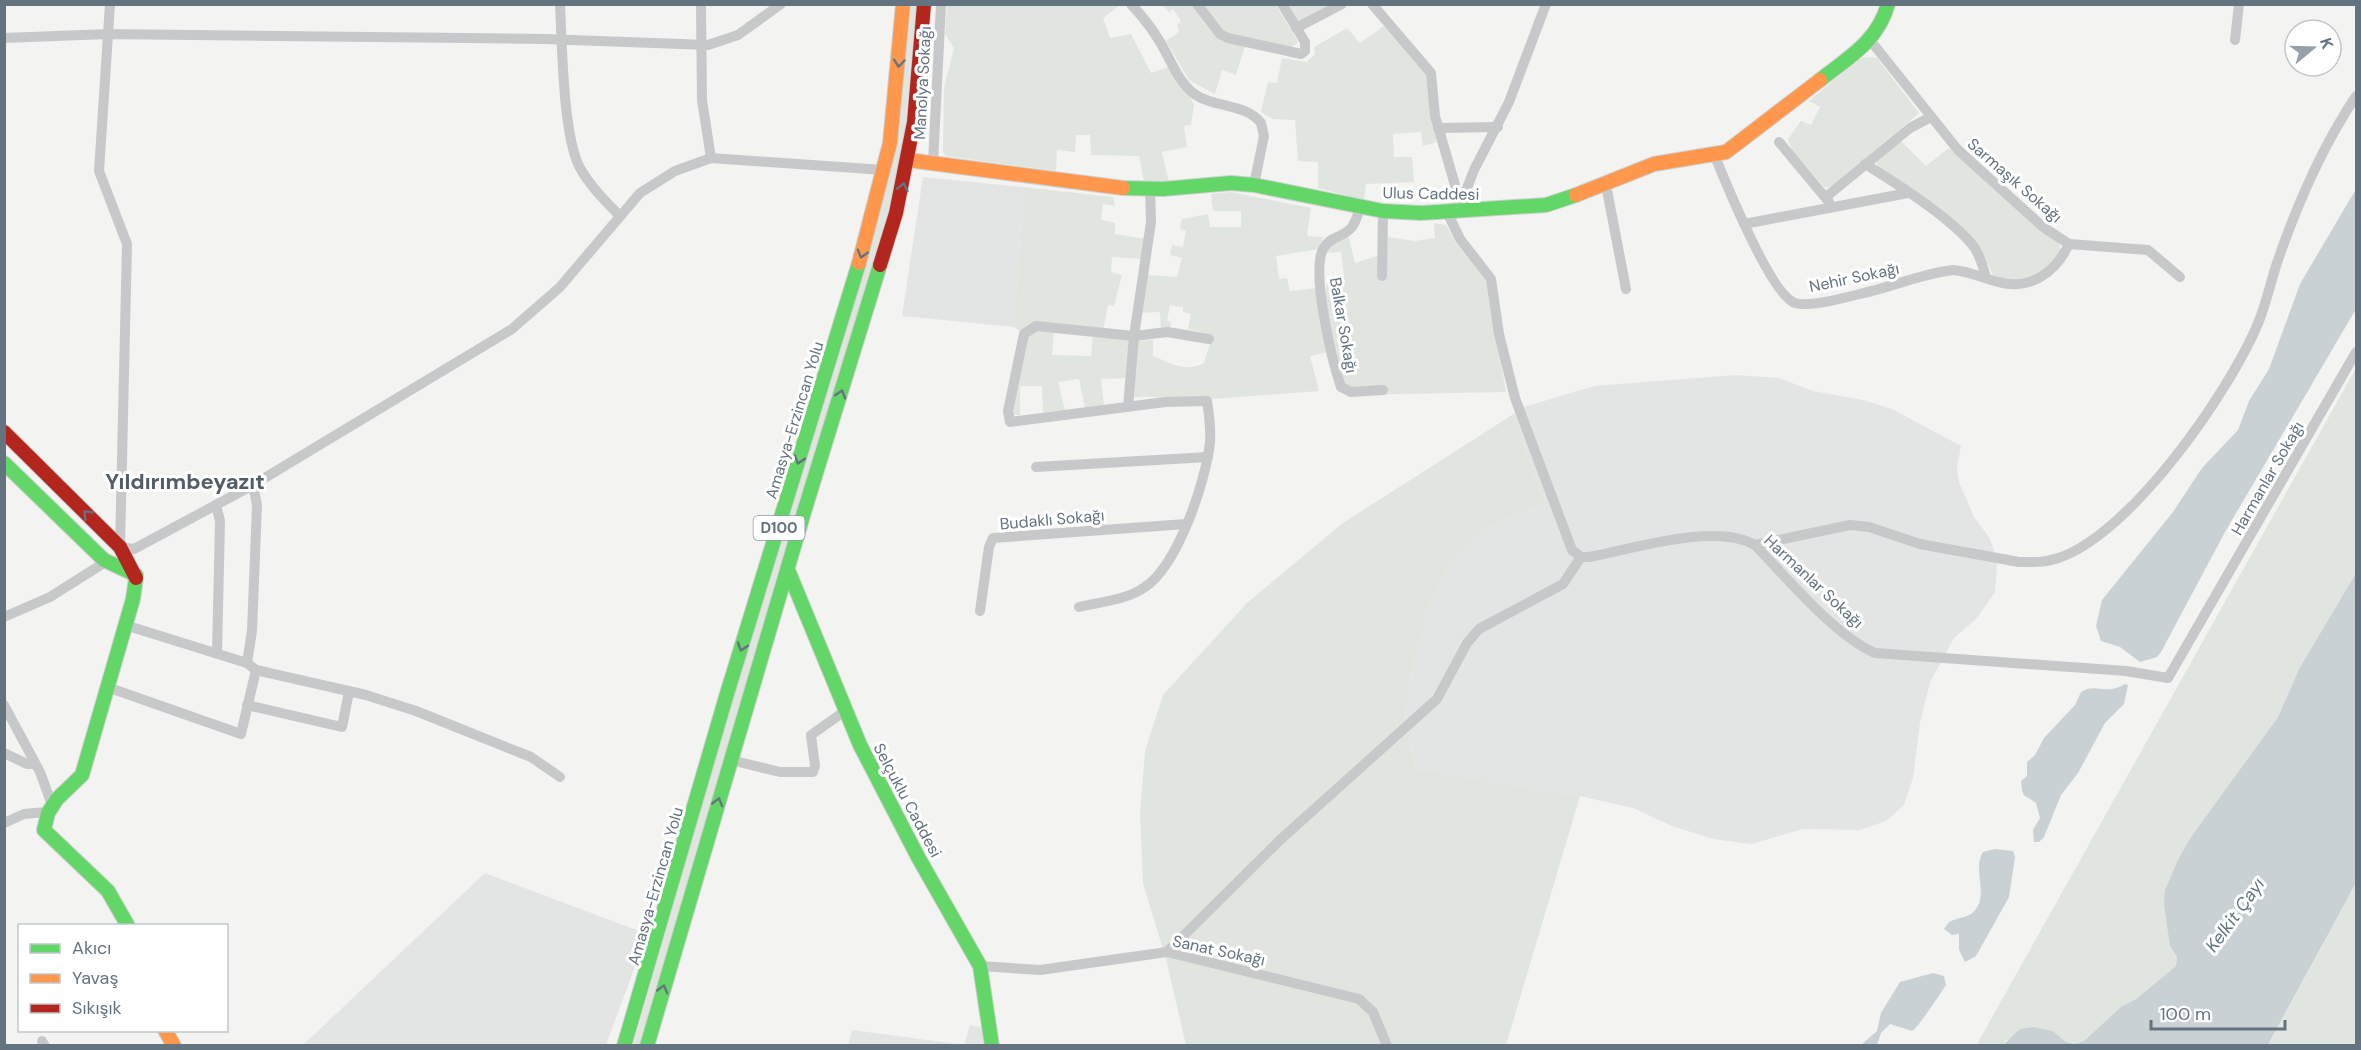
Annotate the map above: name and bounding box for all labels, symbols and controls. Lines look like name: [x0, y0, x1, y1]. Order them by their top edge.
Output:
north arrow: [2283, 18, 2343, 78]
street label: Manolya Sokağı: [909, 26, 936, 140]
text: K: [2315, 35, 2339, 52]
one-way arrow: [893, 58, 906, 67]
street label: Sarmaşık Sokağı: [1963, 133, 2066, 227]
street label: Ulus Caddesi: [1382, 182, 1480, 205]
one-way arrow: [895, 183, 908, 193]
one-way arrow: [857, 249, 870, 259]
street label: Nehir Sokağı: [1807, 258, 1901, 297]
street label: Balkar Sokağı: [1325, 276, 1362, 375]
street label: Amasya-Erzincan Yolu: [760, 339, 828, 502]
one-way arrow: [834, 389, 847, 400]
street label: Harmanlar Sokağı: [2226, 418, 2309, 539]
one-way arrow: [794, 454, 806, 465]
district label: Yıldırımbeyazıt: [105, 467, 265, 496]
street label: Budaklı Sokağı: [999, 504, 1105, 535]
one-way arrow: [83, 510, 93, 521]
road number: D100: [754, 516, 804, 540]
street label: Harmanlar Sokağı: [1760, 530, 1868, 633]
one-way arrow: [737, 641, 749, 652]
street label: Selçuklu Caddesi: [869, 739, 947, 861]
one-way arrow: [711, 797, 723, 808]
street label: Amasya-Erzincan Yolu: [623, 805, 688, 968]
water label: Kelkit Çayı: [2200, 873, 2270, 957]
legend: [18, 924, 228, 1032]
street label: Sanat Sokağı: [1171, 930, 1267, 971]
text: Akıcı: [72, 936, 111, 960]
text: Yavaş: [72, 966, 118, 990]
one-way arrow: [656, 984, 668, 995]
scale bar: [2151, 993, 2284, 1031]
text: Sıkışık: [72, 996, 122, 1020]
text: 100 m: [2160, 1002, 2211, 1026]

